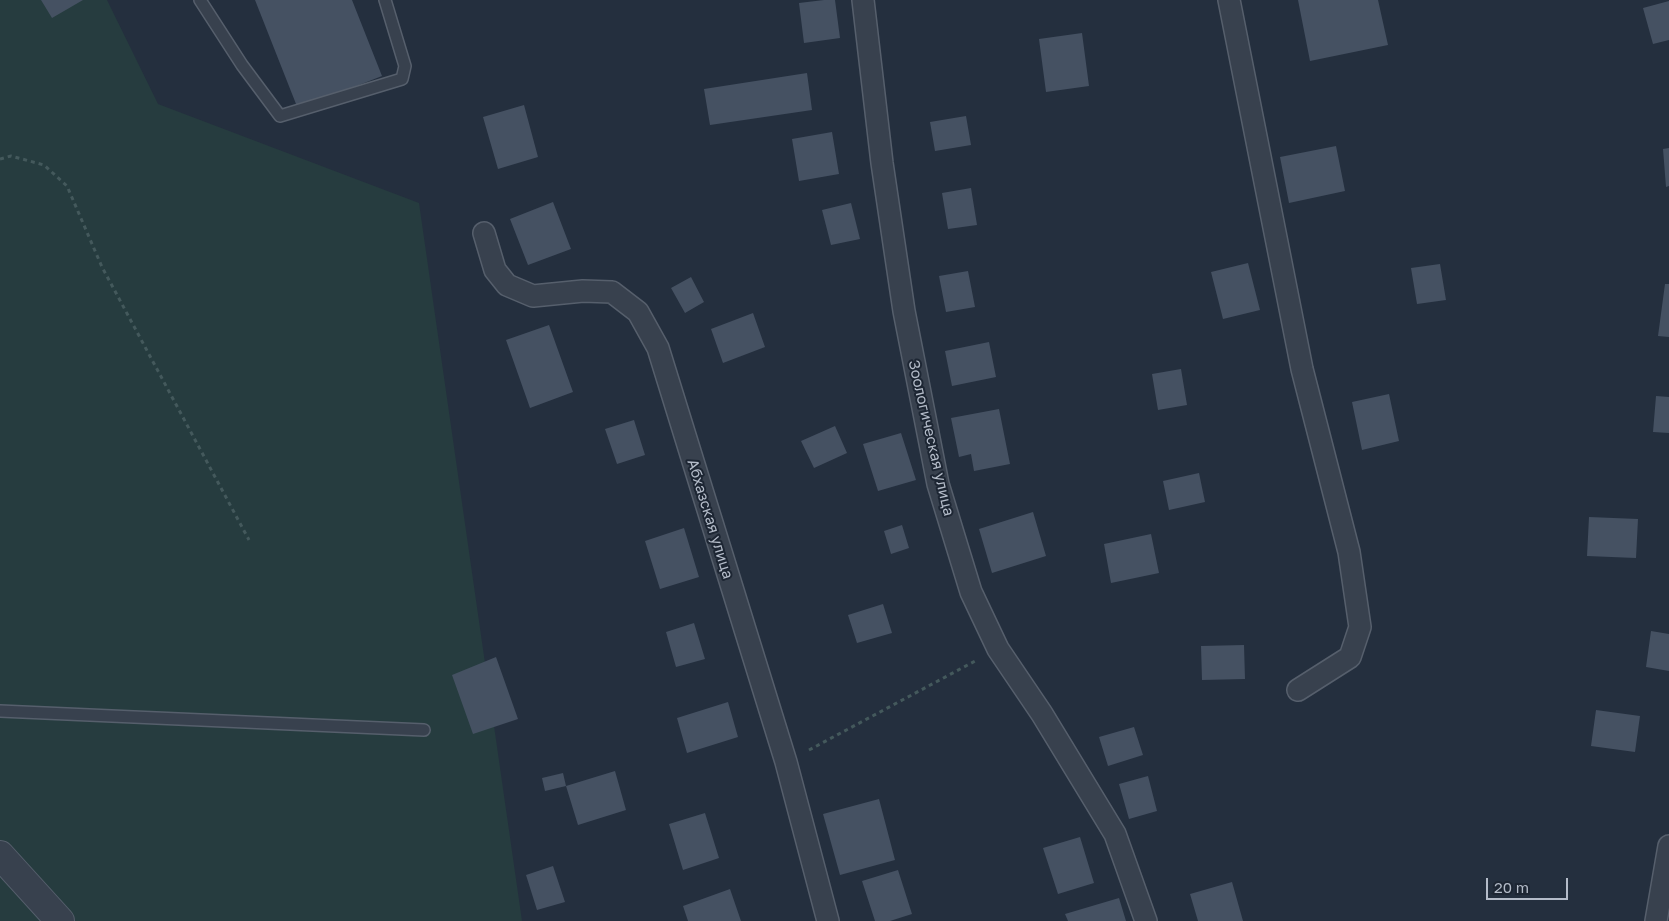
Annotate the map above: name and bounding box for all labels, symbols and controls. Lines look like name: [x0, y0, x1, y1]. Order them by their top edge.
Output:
street label: Зоологическая улица: [904, 358, 958, 518]
street label: Абхазская улица: [683, 457, 737, 581]
scale bar: [1489, 868, 1572, 900]
text: 20 m: [1494, 878, 1529, 896]

